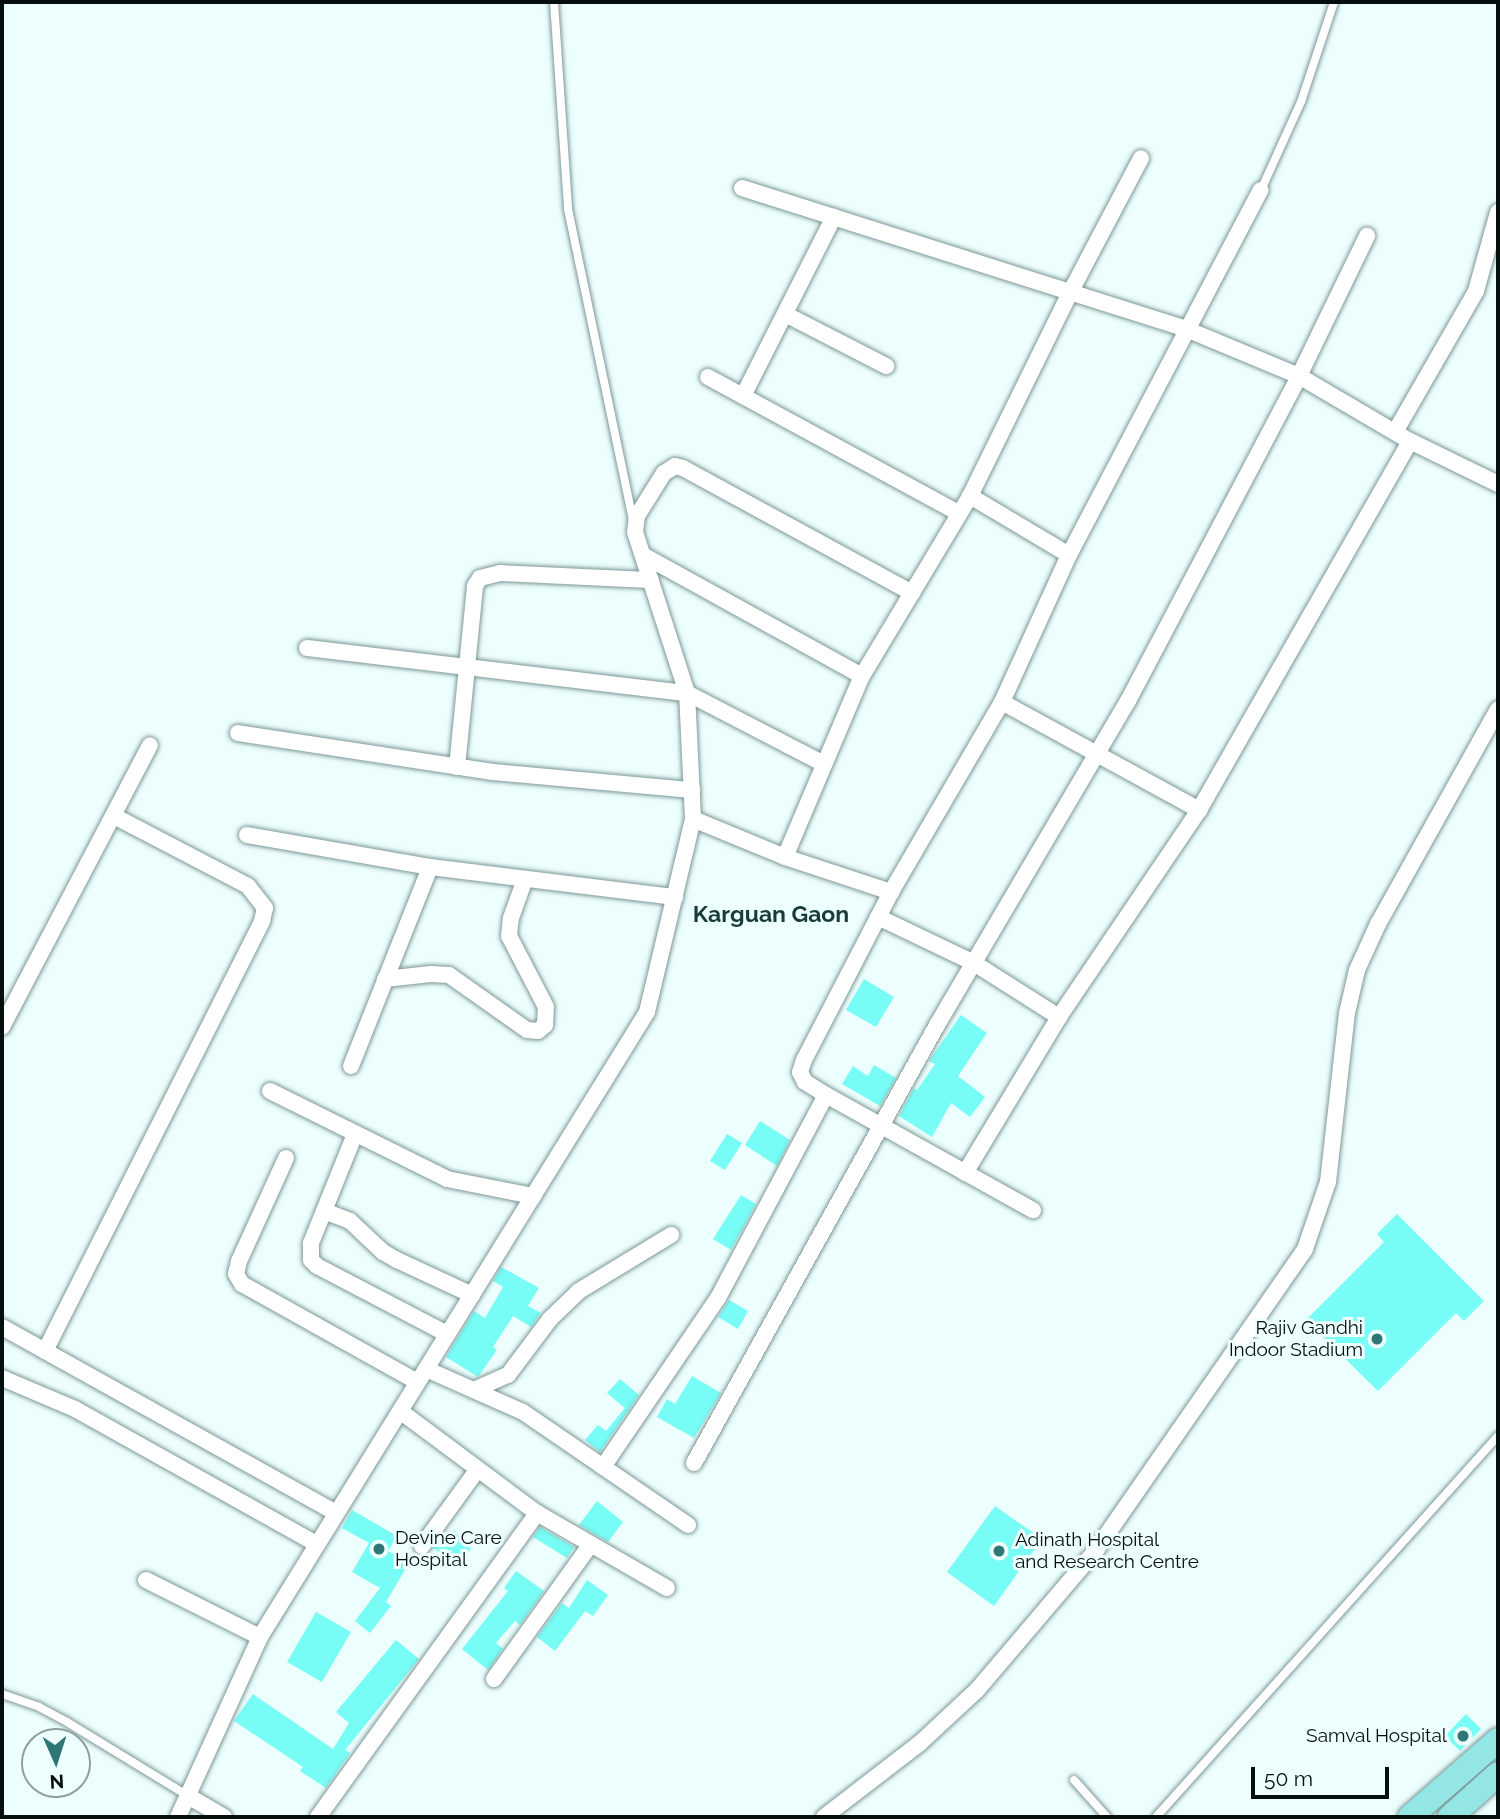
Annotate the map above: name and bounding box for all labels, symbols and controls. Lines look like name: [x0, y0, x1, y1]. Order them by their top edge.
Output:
district label: Karguan Gaon: [693, 900, 849, 928]
place label: Rajiv Gandhi Indoor Stadium: [1228, 1317, 1363, 1361]
marker: Rajiv Gandhi Indoor Stadium: [1369, 1331, 1385, 1347]
place label: Devine Care Hospital: [395, 1527, 502, 1571]
place label: Adinath Hospital and Research Centre: [1015, 1529, 1199, 1573]
marker: Devine Care Hospital: [369, 1539, 389, 1559]
marker: Adinath Hospital and Research Centre: [989, 1541, 1009, 1561]
place label: Samval Hospital: [1306, 1725, 1447, 1747]
marker: Samval Hospital: [1453, 1726, 1473, 1746]
north arrow: [21, 1728, 91, 1798]
scale bar: [1255, 1752, 1393, 1796]
text: 50 m: [1264, 1766, 1313, 1791]
text: N: [49, 1771, 65, 1793]

